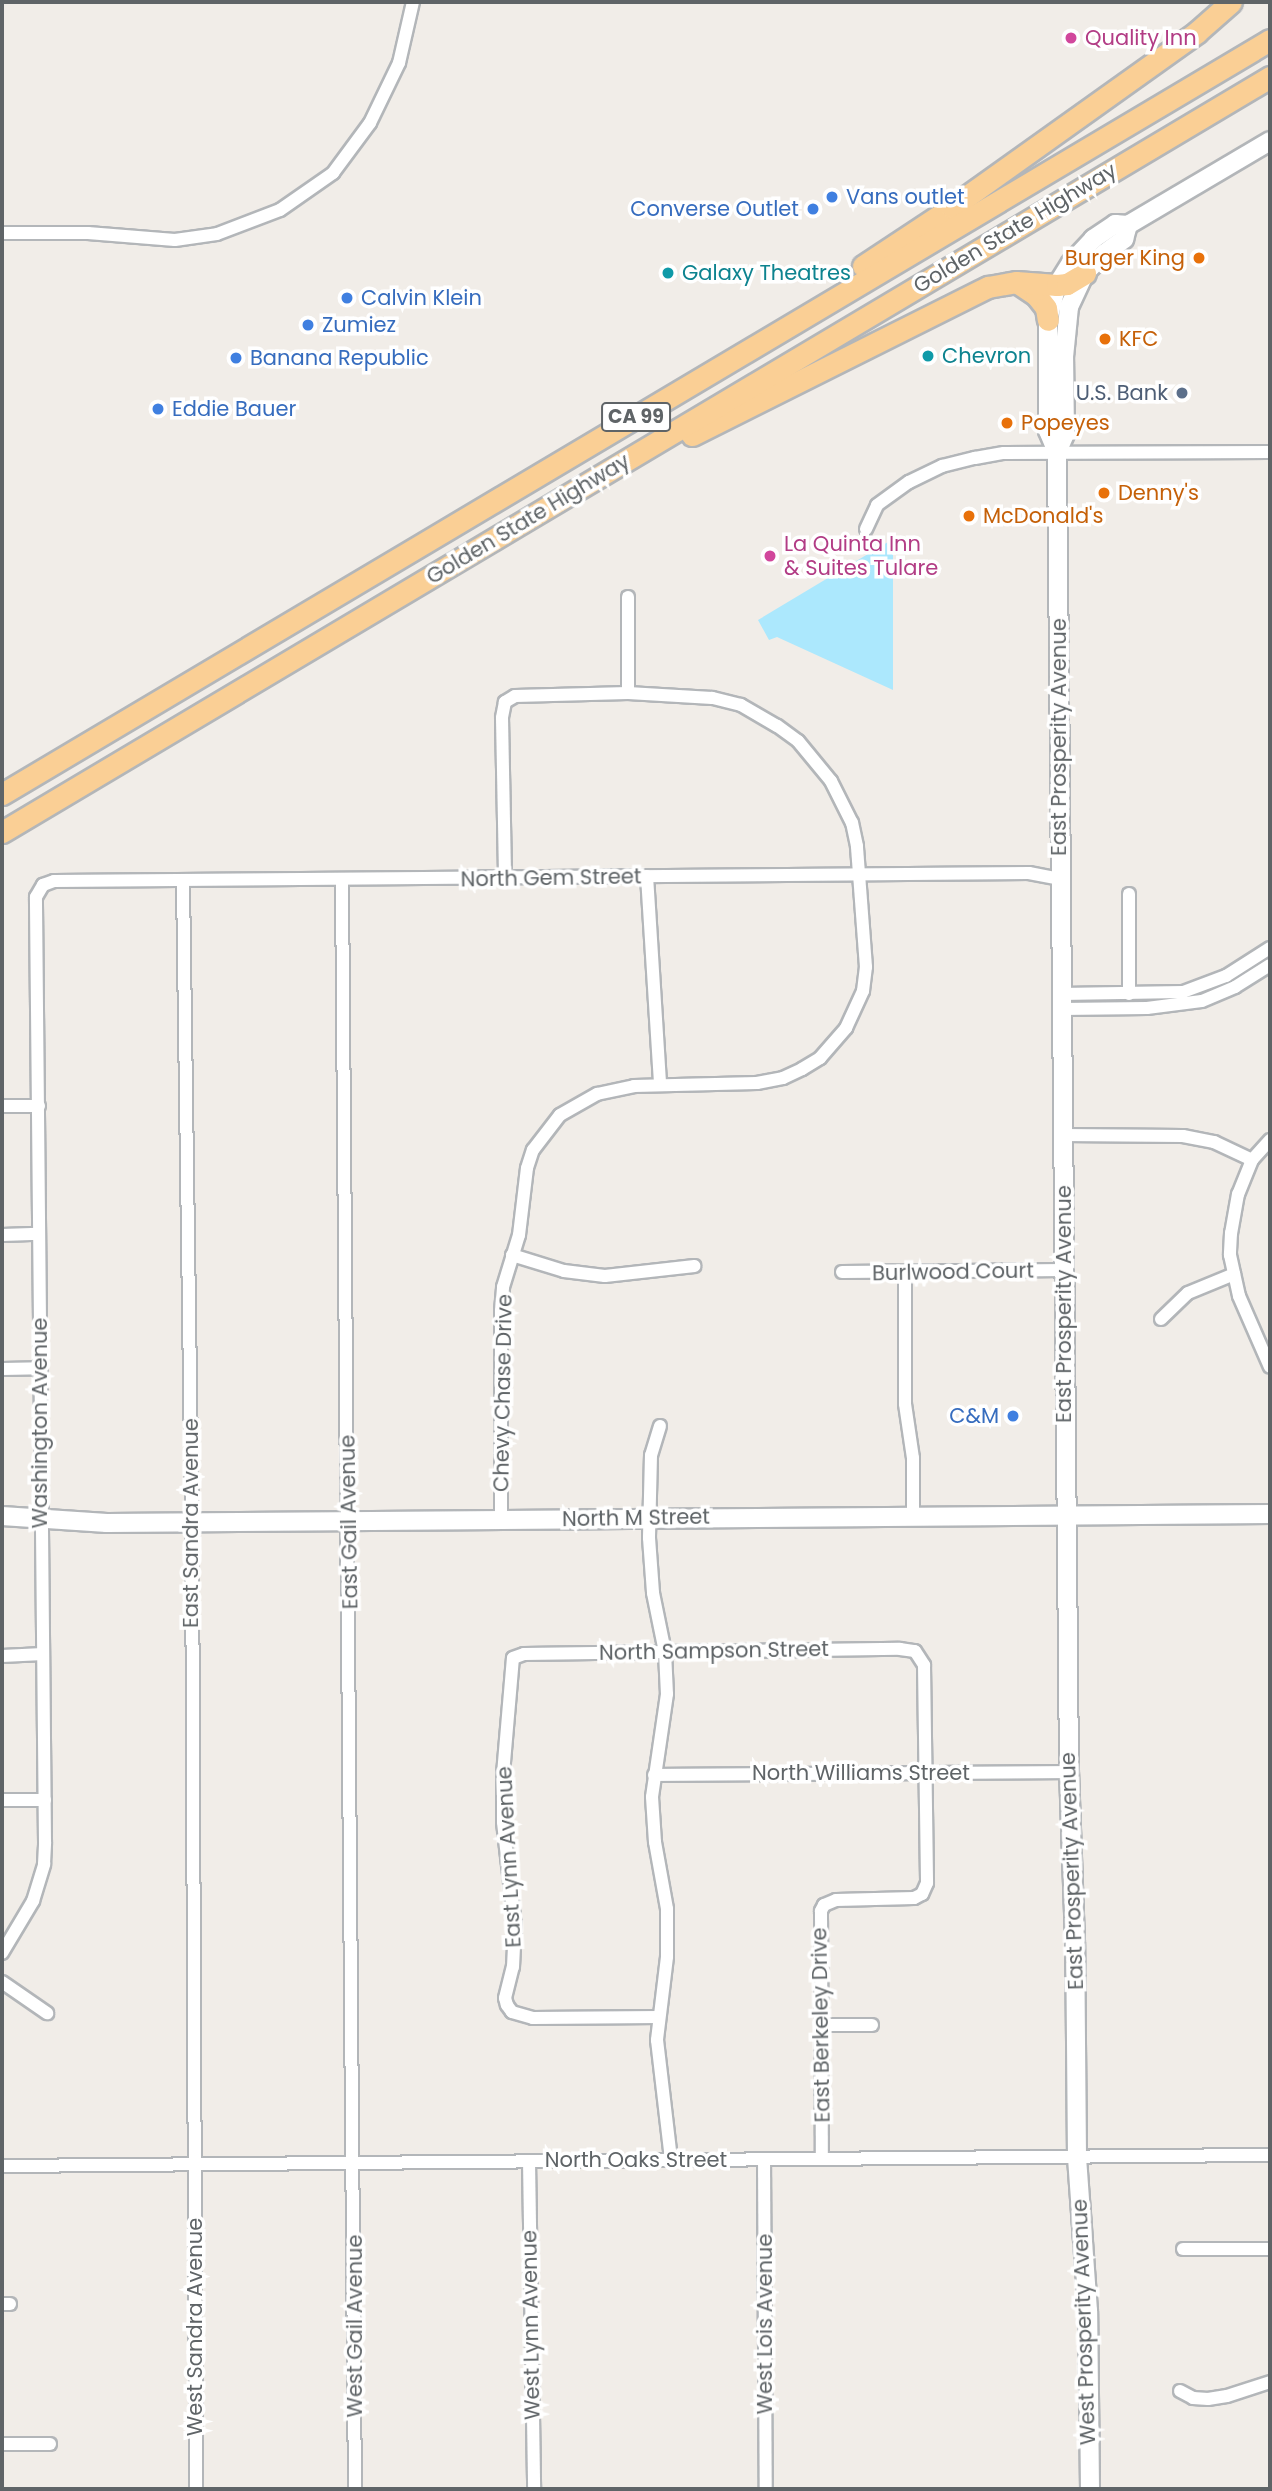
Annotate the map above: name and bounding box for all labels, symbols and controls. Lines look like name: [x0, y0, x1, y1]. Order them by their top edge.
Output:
place label: Quality Inn: [1085, 25, 1197, 51]
marker: Quality Inn: [1063, 30, 1079, 46]
street label: Golden State Highway: [909, 157, 1121, 299]
place label: Vans outlet: [846, 184, 965, 210]
marker: Vans outlet: [824, 189, 840, 205]
place label: Converse Outlet: [630, 196, 799, 222]
marker: Converse Outlet: [805, 201, 821, 217]
place label: Burger King: [1065, 245, 1185, 271]
marker: Burger King: [1191, 250, 1207, 266]
place label: Galaxy Theatres: [682, 260, 851, 286]
marker: Galaxy Theatres: [660, 265, 676, 281]
place label: Calvin Klein: [361, 285, 482, 311]
marker: Calvin Klein: [339, 290, 355, 306]
place label: Zumiez: [322, 312, 396, 338]
marker: Zumiez: [300, 317, 316, 333]
place label: KFC: [1119, 326, 1158, 352]
marker: KFC: [1097, 331, 1113, 347]
place label: Chevron: [942, 343, 1031, 369]
place label: Banana Republic: [250, 345, 429, 371]
marker: Chevron: [920, 348, 936, 364]
marker: Banana Republic: [228, 350, 244, 366]
place label: U.S. Bank: [1076, 380, 1168, 406]
marker: U.S. Bank: [1174, 385, 1190, 401]
place label: Eddie Bauer: [172, 396, 296, 422]
marker: Eddie Bauer: [150, 401, 166, 417]
road number: CA 99: [601, 402, 671, 432]
place label: Popeyes: [1021, 410, 1110, 436]
marker: Popeyes: [999, 415, 1015, 431]
street label: Golden State Highway: [422, 448, 634, 590]
place label: Denny's: [1118, 480, 1199, 506]
marker: Denny's: [1096, 485, 1112, 501]
place label: McDonald's: [983, 503, 1103, 529]
marker: McDonald's: [961, 508, 977, 524]
place label: La Quinta Inn & Suites Tulare: [784, 531, 938, 581]
marker: La Quinta Inn & Suites Tulare: [762, 548, 778, 564]
street label: East Prosperity Avenue: [1046, 618, 1072, 856]
street label: North Gem Street: [460, 864, 642, 892]
street label: East Prosperity Avenue: [1051, 1185, 1077, 1423]
street label: Burlwood Court: [872, 1258, 1034, 1286]
street label: Chevy Chase Drive: [489, 1294, 517, 1492]
street label: Washington Avenue: [27, 1318, 53, 1528]
place label: C&M: [949, 1403, 999, 1429]
marker: C&M: [1005, 1408, 1021, 1424]
street label: East Sandra Avenue: [178, 1418, 204, 1628]
street label: East Gail Avenue: [335, 1435, 363, 1609]
street label: North M Street: [562, 1504, 710, 1532]
street label: North Sampson Street: [599, 1636, 829, 1666]
street label: East Prosperity Avenue: [1055, 1752, 1089, 1990]
street label: North Williams Street: [752, 1760, 970, 1786]
street label: East Lynn Avenue: [492, 1766, 526, 1948]
street label: East Berkeley Drive: [807, 1927, 835, 2123]
street label: North Oaks Street: [545, 2147, 727, 2173]
street label: West Prosperity Avenue: [1067, 2199, 1101, 2445]
street label: West Sandra Avenue: [182, 2218, 208, 2436]
street label: West Lynn Avenue: [517, 2230, 545, 2420]
street label: West Gail Avenue: [342, 2234, 368, 2418]
street label: West Lois Avenue: [752, 2234, 778, 2414]

